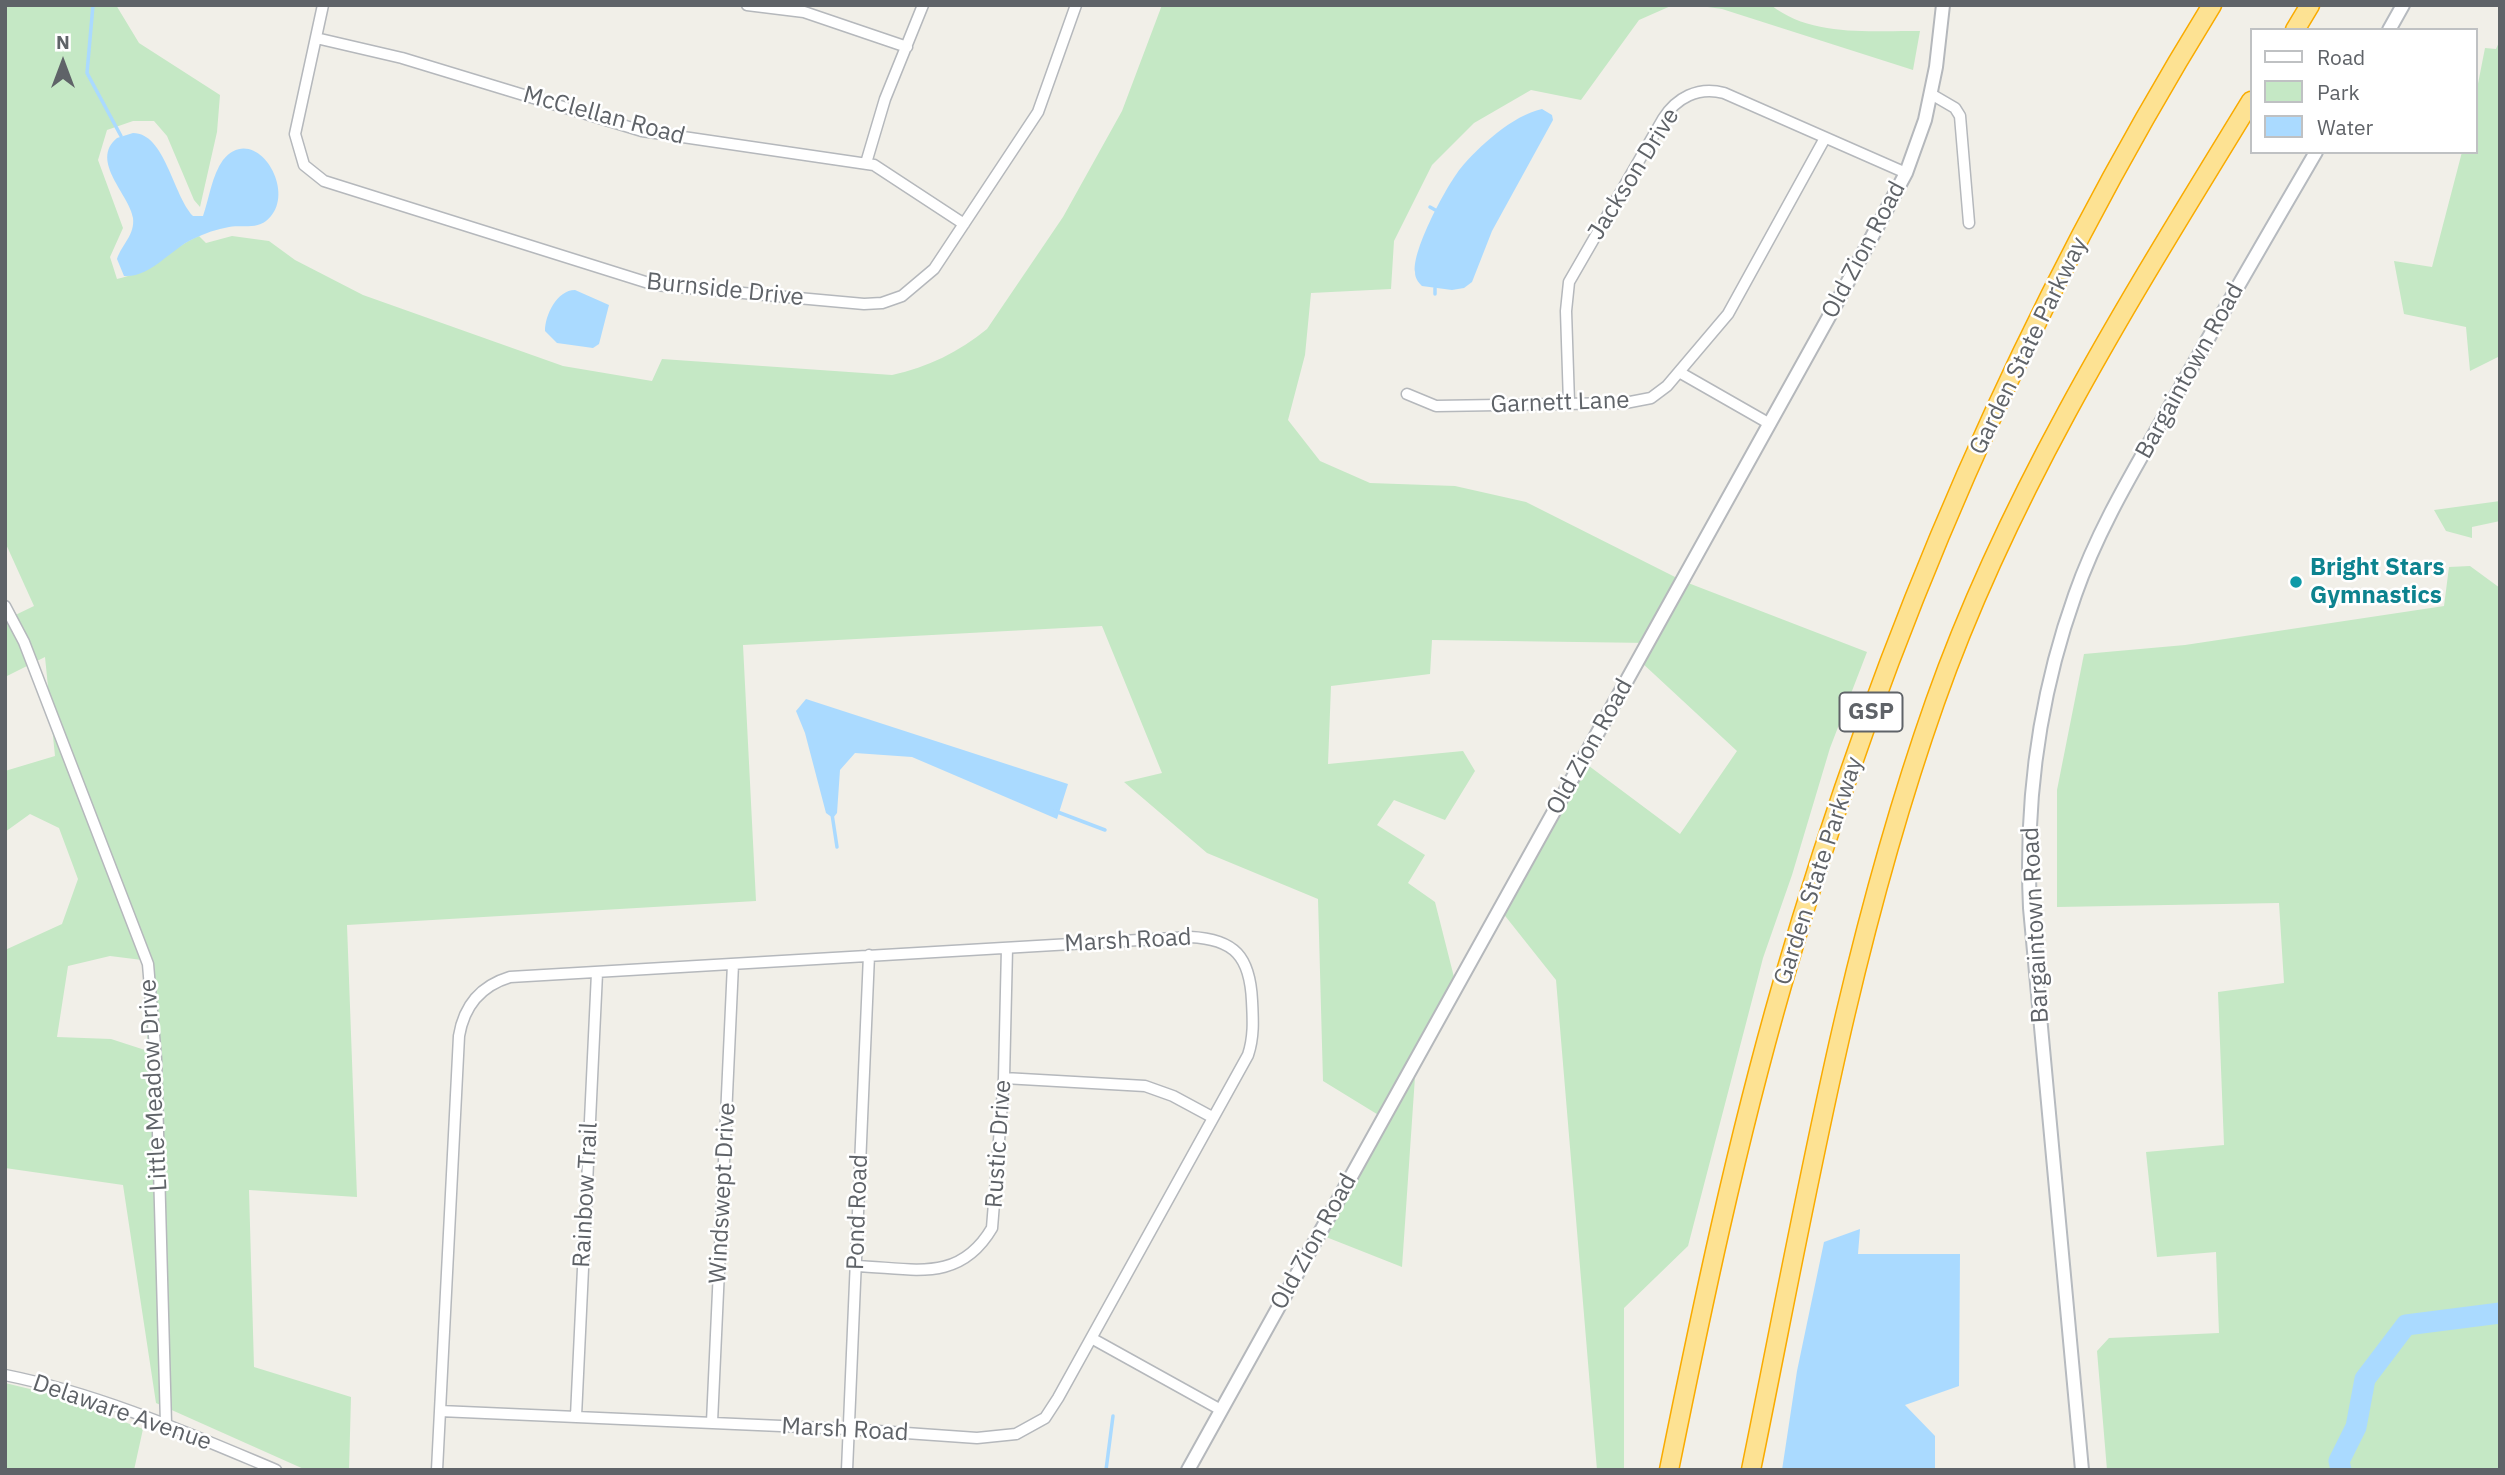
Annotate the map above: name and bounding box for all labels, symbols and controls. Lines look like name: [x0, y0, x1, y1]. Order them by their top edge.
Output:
north arrow: [28, 28, 98, 98]
legend: [2250, 28, 2477, 154]
text: N: [56, 30, 70, 54]
text: Road: [2317, 43, 2365, 71]
text: Park: [2317, 78, 2360, 106]
street label: McClellan Road: [520, 81, 688, 151]
street label: Jackson Drive: [1582, 103, 1686, 245]
text: Water: [2317, 113, 2373, 141]
street label: Old Zion Road: [1816, 177, 1912, 323]
street label: Garden State Parkway: [1964, 233, 2094, 459]
street label: Burnside Drive: [645, 267, 805, 313]
street label: Bargaintown Road: [2130, 278, 2250, 464]
street label: Garnett Lane: [1490, 386, 1630, 420]
place label: Bright Stars Gymnastics: [2310, 554, 2444, 610]
marker: Bright Stars Gymnastics: [2288, 574, 2304, 590]
street label: Old Zion Road: [1541, 674, 1639, 820]
road number: GSP: [1840, 692, 1902, 732]
street label: Garden State Parkway: [1768, 753, 1870, 989]
street label: Bargaintown Road: [2016, 826, 2056, 1024]
street label: Marsh Road: [1064, 923, 1192, 959]
street label: Little Meadow Drive: [134, 978, 174, 1192]
street label: Rustic Drive: [980, 1079, 1018, 1209]
street label: Windswept Drive: [704, 1102, 742, 1284]
street label: Rainbow Trail: [568, 1122, 604, 1268]
street label: Pond Road: [842, 1154, 874, 1270]
street label: Old Zion Road: [1265, 1169, 1363, 1315]
street label: Delaware Avenue: [29, 1369, 215, 1457]
street label: Marsh Road: [781, 1412, 909, 1448]

